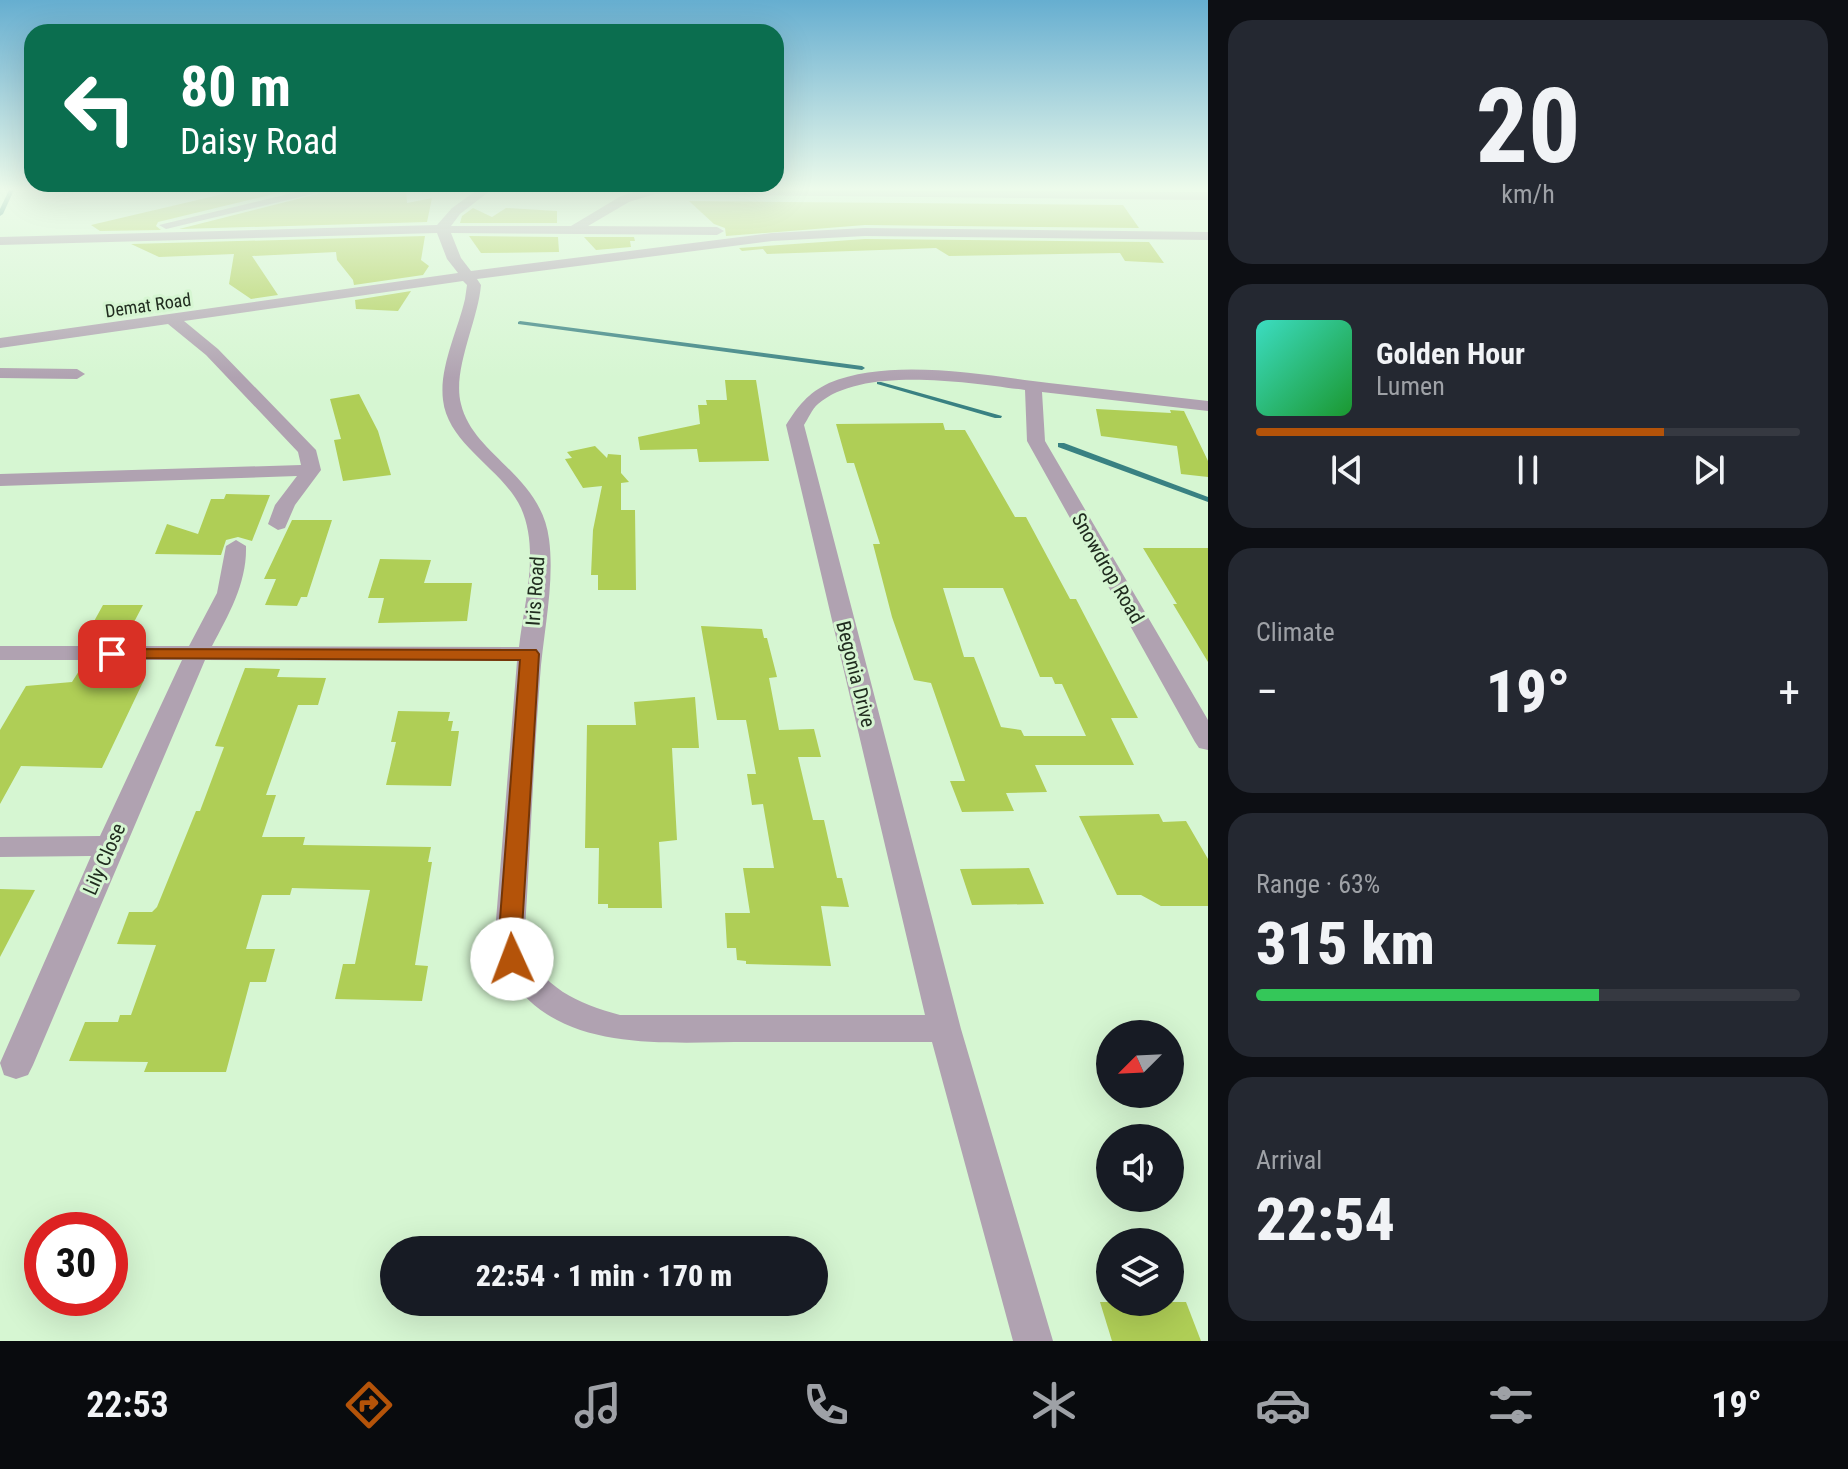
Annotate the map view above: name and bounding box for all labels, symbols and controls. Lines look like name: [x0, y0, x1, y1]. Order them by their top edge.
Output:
text: 80 m: [180, 54, 291, 120]
icon: left: [48, 56, 152, 160]
text: 20: [1475, 66, 1581, 187]
text: Daisy Road: [180, 121, 338, 163]
text: km/h: [1501, 179, 1555, 209]
street label: Demat Road: [104, 289, 192, 321]
text: Golden Hour: [1376, 336, 1525, 371]
text: Lumen: [1376, 371, 1445, 401]
icon: previous: [1325, 448, 1369, 492]
icon: pause: [1506, 448, 1550, 492]
icon: next: [1687, 448, 1731, 492]
street label: Snowdrop Road: [1067, 508, 1149, 628]
street label: Iris Road: [521, 555, 549, 627]
text: Climate: [1256, 617, 1335, 647]
street label: Begonia Drive: [831, 618, 881, 730]
pin: [78, 620, 146, 688]
icon: arrive: [90, 632, 134, 676]
text: 19°: [1486, 656, 1570, 727]
text: −: [1256, 666, 1278, 718]
text: +: [1778, 666, 1800, 718]
street label: Lily Close: [78, 819, 130, 899]
text: Range · 63%: [1256, 869, 1380, 899]
text: 315 km: [1256, 908, 1435, 979]
position arrow: [470, 917, 554, 1001]
north arrow: [1096, 1020, 1184, 1108]
map controls: [1096, 1020, 1184, 1316]
button: sound: [1096, 1124, 1184, 1212]
text: Arrival: [1256, 1145, 1322, 1175]
text: 22:54: [1256, 1184, 1395, 1255]
speed limit sign: 30: [24, 1212, 128, 1316]
button: layers: [1096, 1228, 1184, 1316]
text: 22:54 · 1 min · 170 m: [476, 1258, 732, 1293]
icon: directions: [341, 1377, 397, 1433]
icon: music: [570, 1377, 626, 1433]
icon: phone: [798, 1377, 854, 1433]
icon: climate: [1026, 1377, 1082, 1433]
icon: car: [1255, 1377, 1311, 1433]
icon: filters: [1483, 1377, 1539, 1433]
text: 22:53: [86, 1384, 169, 1426]
text: 19°: [1711, 1384, 1762, 1426]

